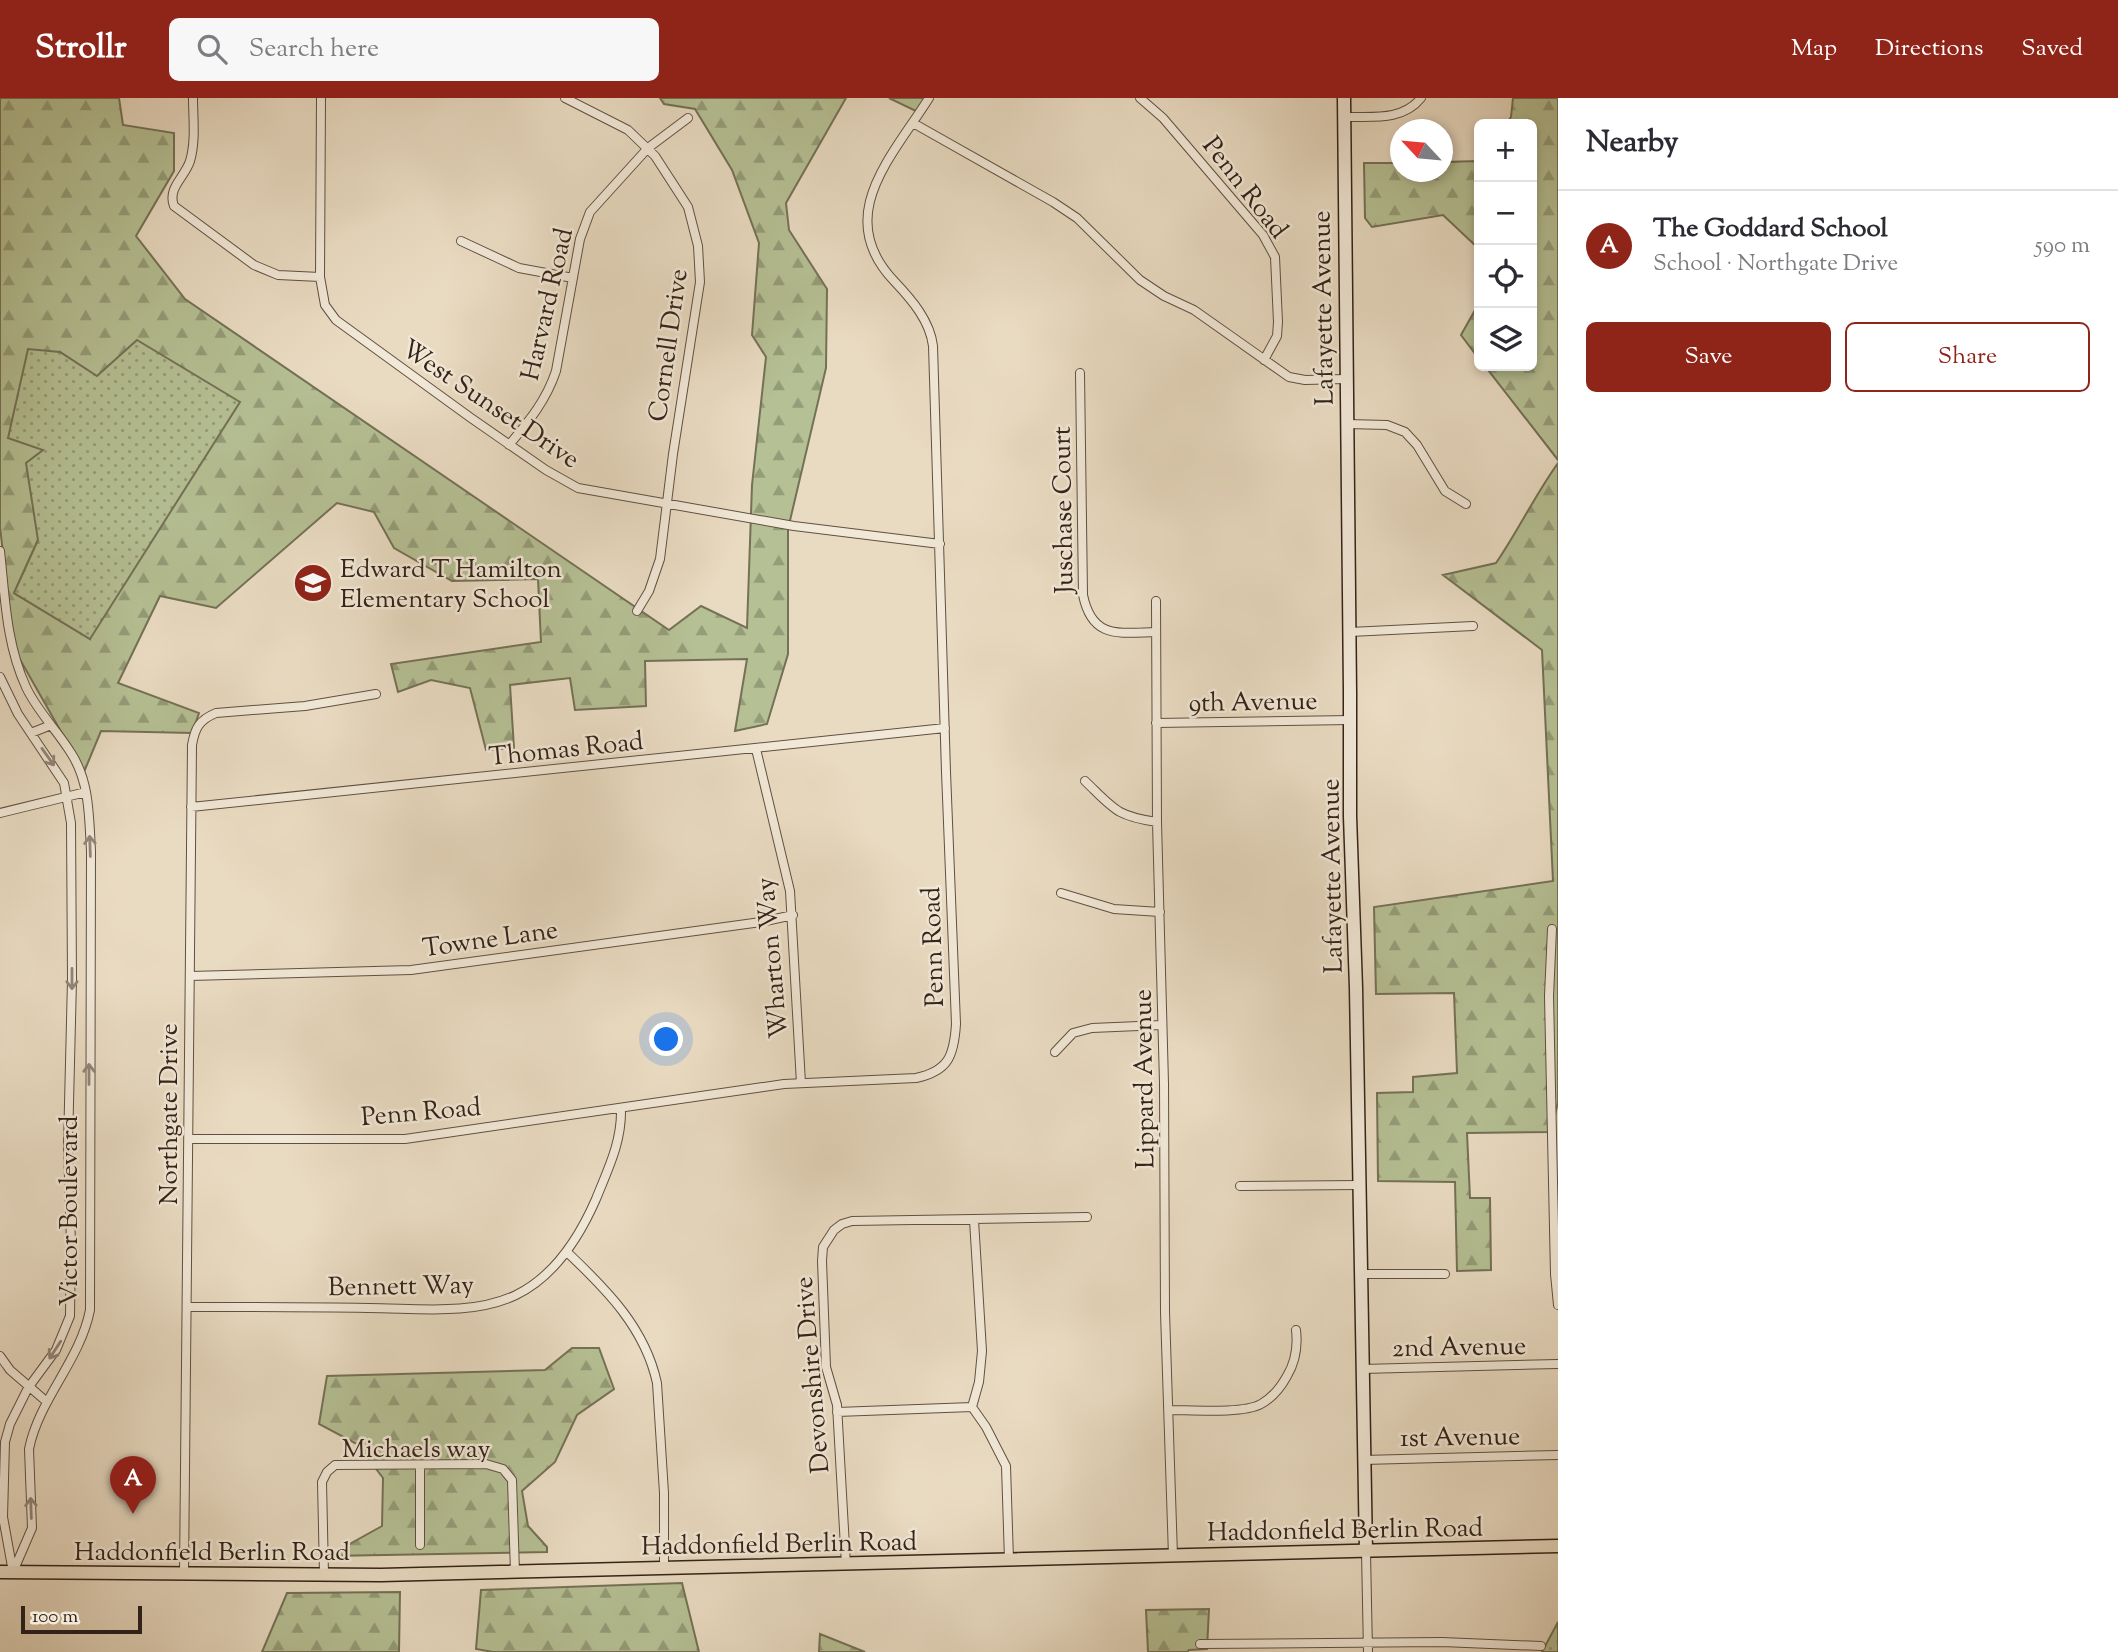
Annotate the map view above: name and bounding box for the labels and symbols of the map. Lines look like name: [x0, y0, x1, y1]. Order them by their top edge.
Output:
north arrow: [1390, 119, 1453, 182]
street label: Penn Road: [1192, 130, 1296, 248]
street label: Lafayette Avenue: [1304, 210, 1345, 406]
street label: Harvard Road: [513, 224, 584, 385]
street label: Cornell Drive: [640, 267, 699, 424]
street label: West Sunset Drive: [393, 332, 586, 479]
street label: Juschase Court: [1045, 426, 1084, 596]
place label: Edward T Hamilton Elementary School: [340, 552, 562, 619]
school or university icon: Edward T Hamilton Elementary School: [292, 562, 334, 604]
street label: 9th Avenue: [1188, 684, 1318, 723]
street label: Thomas Road: [487, 724, 646, 777]
one-way arrow: [41, 747, 55, 766]
street label: Lafayette Avenue: [1313, 778, 1354, 974]
one-way arrow: [84, 835, 97, 858]
street label: Wharton Way: [748, 876, 799, 1040]
street label: Penn Road: [914, 886, 955, 1008]
street label: Towne Lane: [420, 913, 561, 968]
one-way arrow: [65, 967, 79, 990]
street label: Lippard Avenue: [1125, 989, 1166, 1169]
your location: [649, 1022, 683, 1056]
street label: Northgate Drive: [152, 1023, 189, 1205]
one-way arrow: [82, 1062, 96, 1085]
street label: Penn Road: [360, 1090, 483, 1137]
street label: Victor Boulevard: [52, 1115, 89, 1306]
street label: Bennett Way: [328, 1268, 475, 1307]
street label: Devonshire Drive: [786, 1275, 841, 1475]
street label: 2nd Avenue: [1392, 1329, 1527, 1368]
one-way arrow: [48, 1340, 62, 1359]
street label: 1st Avenue: [1400, 1419, 1521, 1458]
street label: Michaels way: [342, 1432, 490, 1469]
pin: A: [110, 1456, 156, 1514]
one-way arrow: [24, 1497, 37, 1520]
street label: Haddonfield Berlin Road: [1207, 1511, 1484, 1552]
street label: Haddonfield Berlin Road: [641, 1525, 918, 1566]
street label: Haddonfield Berlin Road: [74, 1535, 350, 1572]
scale bar: [21, 1603, 142, 1635]

